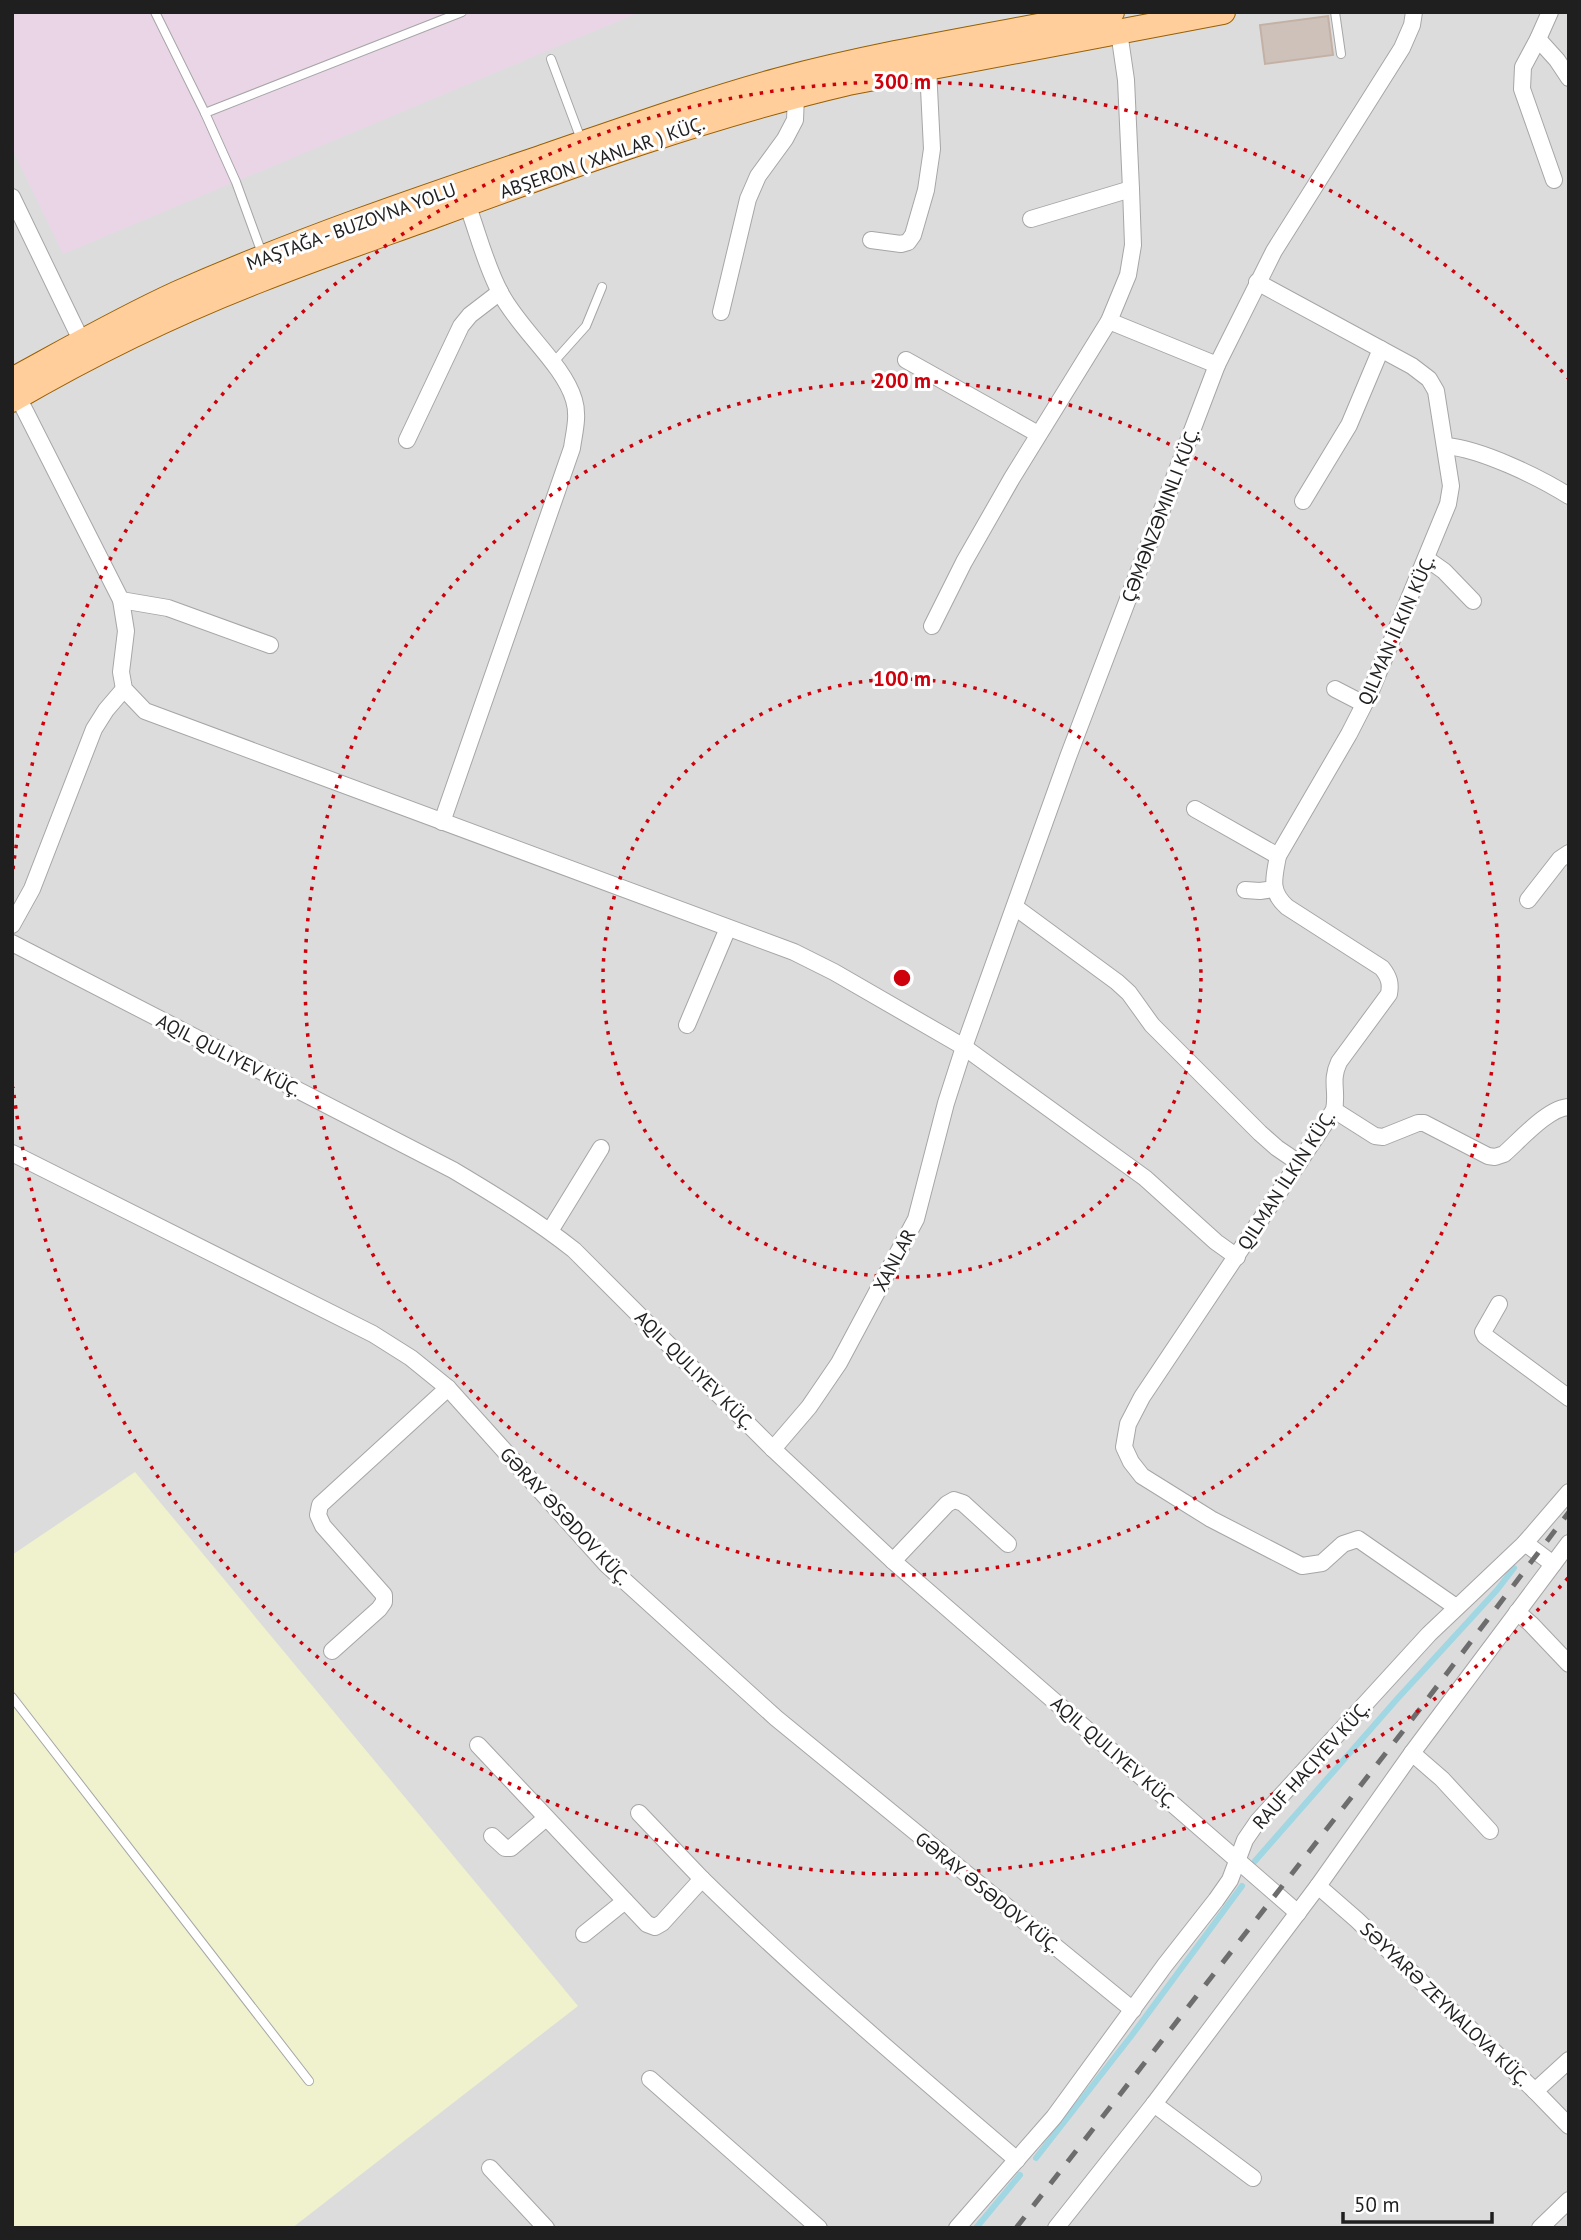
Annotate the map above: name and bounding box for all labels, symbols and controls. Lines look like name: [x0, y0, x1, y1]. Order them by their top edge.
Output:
text: 300 m: [873, 68, 931, 95]
street label: ABŞERON ( XANLAR ) KÜÇ.: [496, 111, 708, 203]
street label: MAŞTAĞA - BUZOVNA YOLU: [243, 177, 459, 275]
text: 200 m: [873, 367, 931, 394]
street label: ÇƏMƏNZƏMINLI KÜÇ.: [1116, 425, 1204, 605]
street label: QILMAN İLKIN KÜÇ.: [1352, 551, 1440, 709]
text: 100 m: [873, 665, 931, 692]
centre of rings: [890, 966, 914, 990]
street label: AQIL QULIYEV KÜÇ.: [153, 1008, 305, 1102]
street label: QILMAN İLKIN KÜÇ.: [1232, 1106, 1340, 1254]
street label: XANLAR: [868, 1225, 920, 1295]
street label: AQIL QULIYEV KÜÇ.: [630, 1305, 760, 1435]
street label: GƏRAY ƏSƏDOV KÜÇ.: [495, 1442, 635, 1590]
street label: AQIL QULIYEV KÜÇ.: [1046, 1691, 1182, 1813]
street label: RAUF HACIYEV KÜÇ.: [1247, 1696, 1375, 1834]
street label: GƏRAY ƏSƏDOV KÜÇ.: [911, 1826, 1065, 1958]
street label: SƏYYARƏ ZEYNALOVA KÜÇ.: [1355, 1917, 1535, 2091]
scale bar: [1343, 2180, 1492, 2224]
text: 50 m: [1354, 2191, 1400, 2218]

